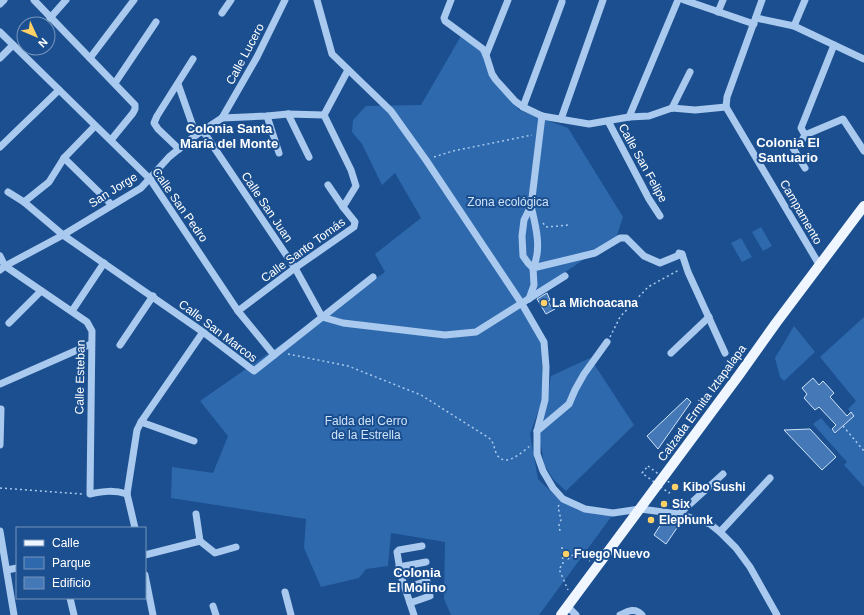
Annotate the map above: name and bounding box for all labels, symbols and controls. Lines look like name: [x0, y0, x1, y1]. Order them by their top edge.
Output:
north arrow: [16, 16, 56, 56]
street label: Calle Lucero: [223, 21, 267, 87]
text: N: [36, 36, 50, 50]
district label: Colonia Santa María del Monte: [180, 121, 278, 151]
street label: Calle San Felipe: [616, 121, 671, 205]
district label: Colonia El Santuario: [756, 135, 820, 165]
street label: Calle San Pedro: [149, 165, 211, 245]
street label: San Jorge: [86, 169, 140, 210]
street label: Calle San Juan: [238, 169, 296, 245]
street label: Campamento: [777, 177, 825, 247]
park label: Zona ecológica: [467, 195, 549, 209]
street label: Calle Santo Tomás: [258, 215, 348, 285]
place label: La Michoacana: [552, 296, 638, 310]
street label: Calle San Marcos: [176, 297, 260, 365]
marker: La Michoacana: [539, 298, 549, 308]
street label: Calle Esteban: [72, 340, 88, 414]
street label: Calzada Ermita Iztapalapa: [655, 342, 749, 464]
park label: Falda del Cerro de la Estrella: [325, 414, 408, 442]
place label: Kibo Sushi: [683, 480, 746, 494]
marker: Kibo Sushi: [670, 482, 680, 492]
place label: Six: [672, 497, 690, 511]
marker: Six: [659, 499, 669, 509]
place label: Elephunk: [659, 513, 713, 527]
marker: Elephunk: [646, 515, 656, 525]
legend: [16, 527, 146, 599]
text: Calle: [52, 536, 80, 550]
place label: Fuego Nuevo: [574, 547, 650, 561]
marker: Fuego Nuevo: [561, 549, 571, 559]
text: Parque: [52, 556, 91, 570]
district label: Colonia El Molino: [388, 565, 446, 595]
text: Edificio: [52, 576, 91, 590]

